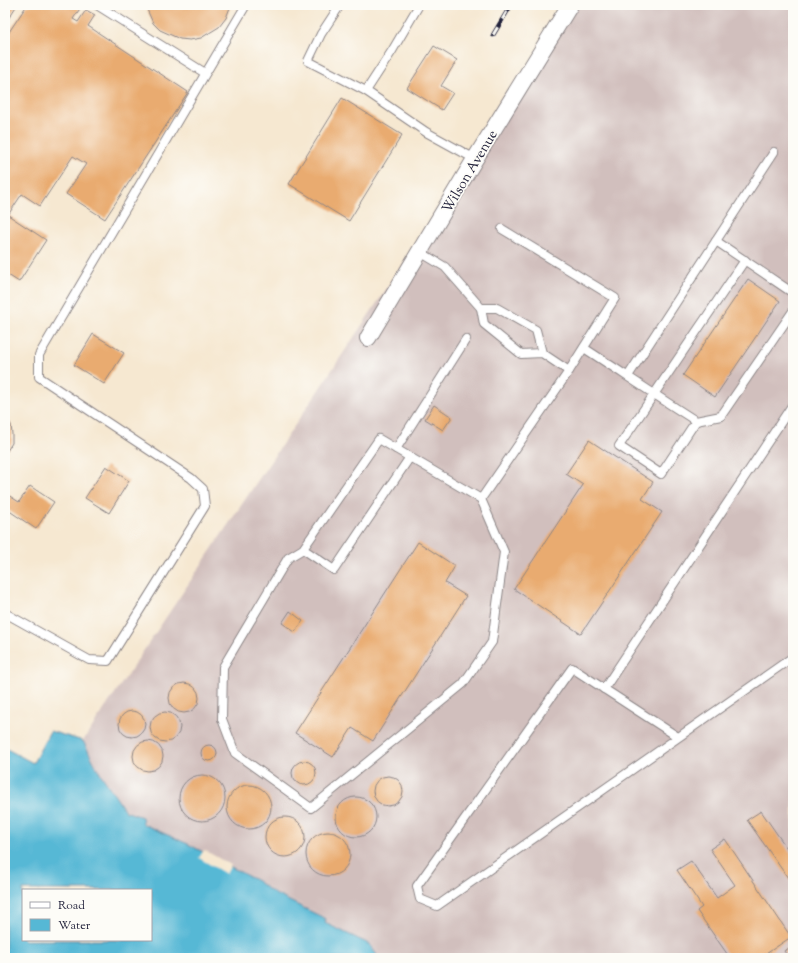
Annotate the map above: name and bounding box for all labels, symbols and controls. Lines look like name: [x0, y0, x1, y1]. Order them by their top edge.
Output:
street label: Wilson Avenue: [438, 127, 503, 217]
legend: [22, 889, 152, 941]
text: Road: [58, 897, 85, 915]
text: Water: [58, 917, 91, 935]

